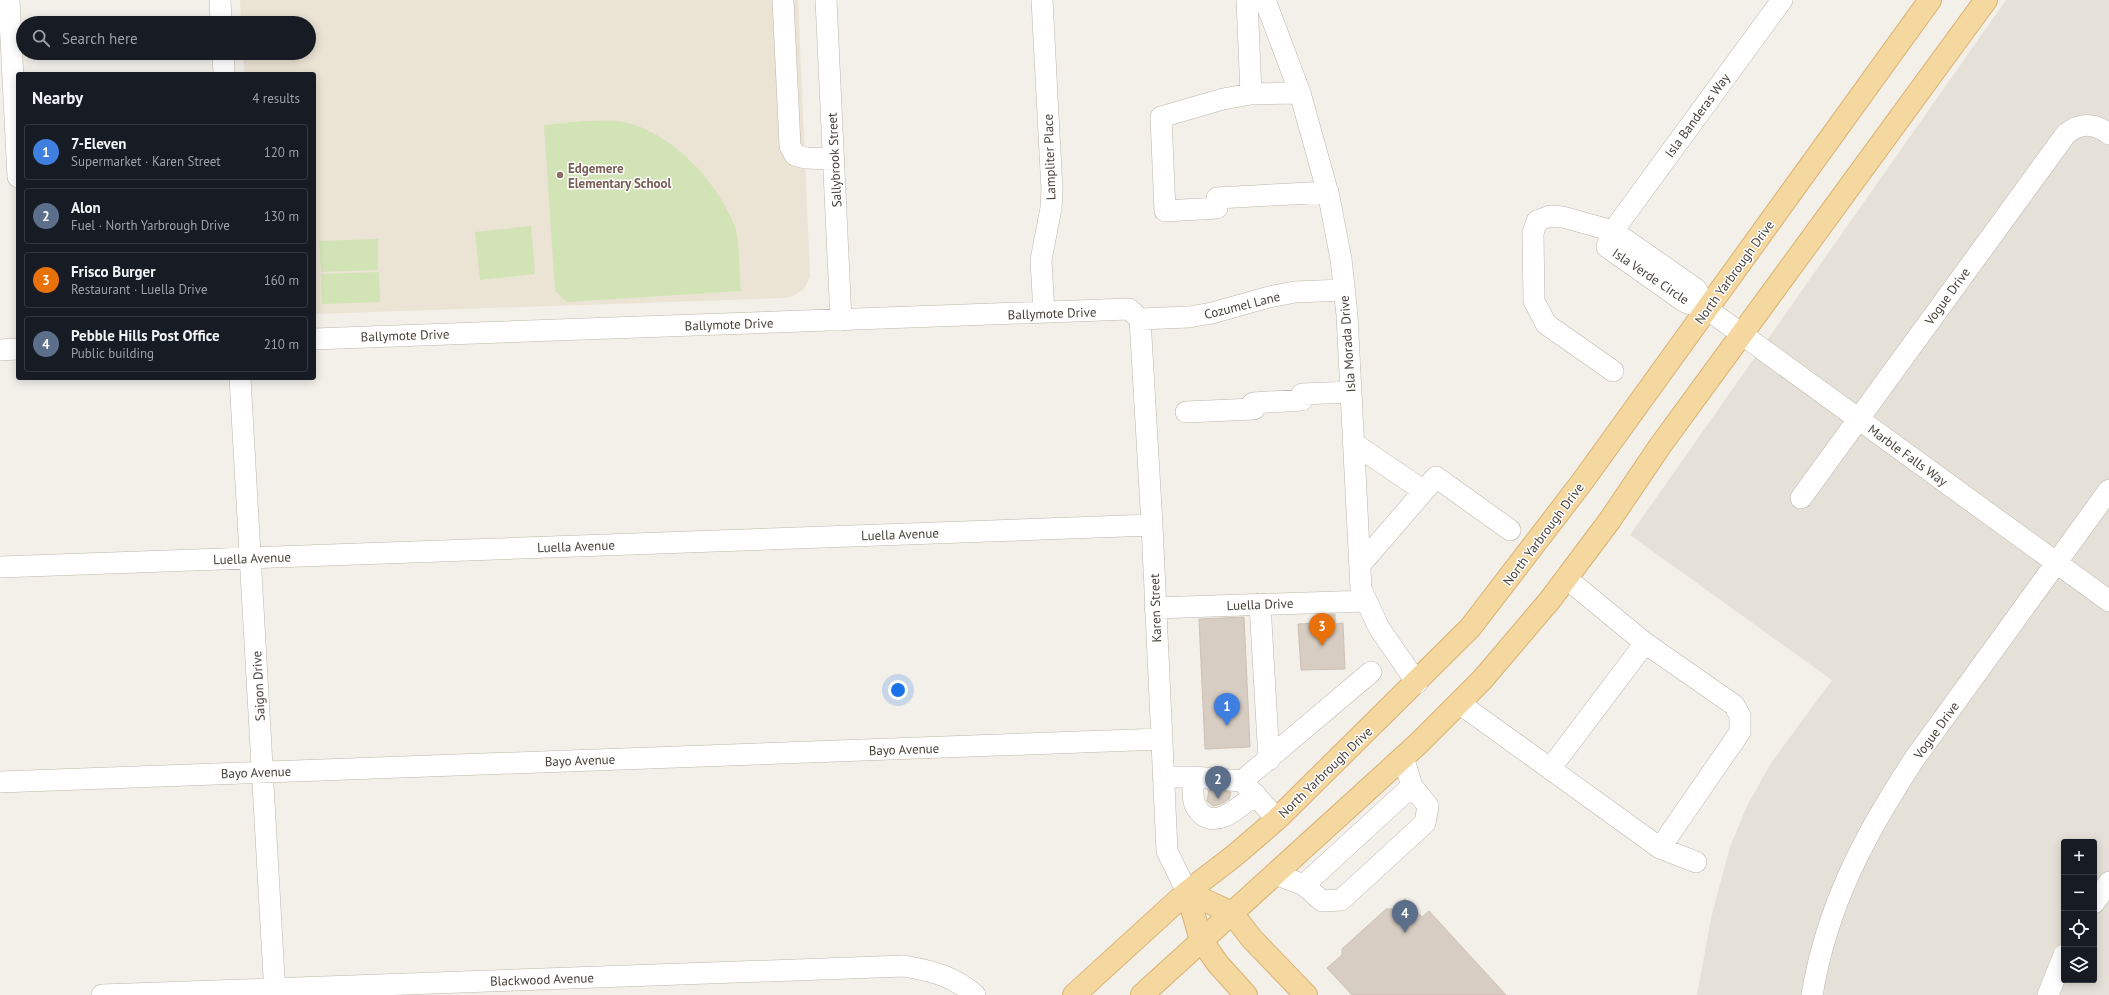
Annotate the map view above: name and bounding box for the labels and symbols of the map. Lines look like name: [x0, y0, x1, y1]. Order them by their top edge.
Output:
street label: Isla Banderas Way: [1661, 70, 1734, 161]
street label: Sallybrook Street: [823, 112, 845, 208]
street label: Lampliter Place: [1040, 114, 1059, 200]
place label: Edgemere Elementary School: [568, 160, 672, 192]
marker: Edgemere Elementary School: [555, 170, 565, 180]
street label: North Yarbrough Drive: [1691, 217, 1778, 328]
street label: Isla Verde Circle: [1609, 245, 1692, 308]
street label: Vogue Drive: [1920, 264, 1974, 329]
street label: Cozumel Lane: [1202, 288, 1282, 323]
street label: Isla Morada Drive: [1336, 295, 1359, 393]
street label: Ballymote Drive: [1007, 303, 1097, 324]
street label: Ballymote Drive: [684, 314, 774, 335]
street label: Ballymote Drive: [360, 325, 450, 346]
street label: Marble Falls Way: [1865, 421, 1951, 490]
street label: North Yarbrough Drive: [1499, 479, 1588, 589]
street label: Luella Avenue: [861, 525, 939, 544]
street label: Luella Avenue: [537, 537, 615, 556]
street label: Luella Avenue: [213, 549, 291, 568]
street label: Karen Street: [1146, 573, 1165, 643]
street label: Luella Drive: [1226, 595, 1294, 614]
pin: 3: [1309, 613, 1335, 646]
street label: Saigon Drive: [248, 650, 269, 722]
your location: [888, 680, 908, 700]
pin: 1: [1214, 693, 1240, 726]
street label: Vogue Drive: [1909, 698, 1963, 763]
street label: North Yarbrough Drive: [1275, 723, 1376, 822]
street label: Bayo Avenue: [868, 740, 940, 759]
street label: Bayo Avenue: [544, 751, 616, 770]
street label: Bayo Avenue: [220, 763, 292, 782]
pin: 2: [1205, 766, 1231, 799]
pin: 4: [1392, 900, 1418, 933]
street label: Blackwood Avenue: [490, 969, 594, 990]

